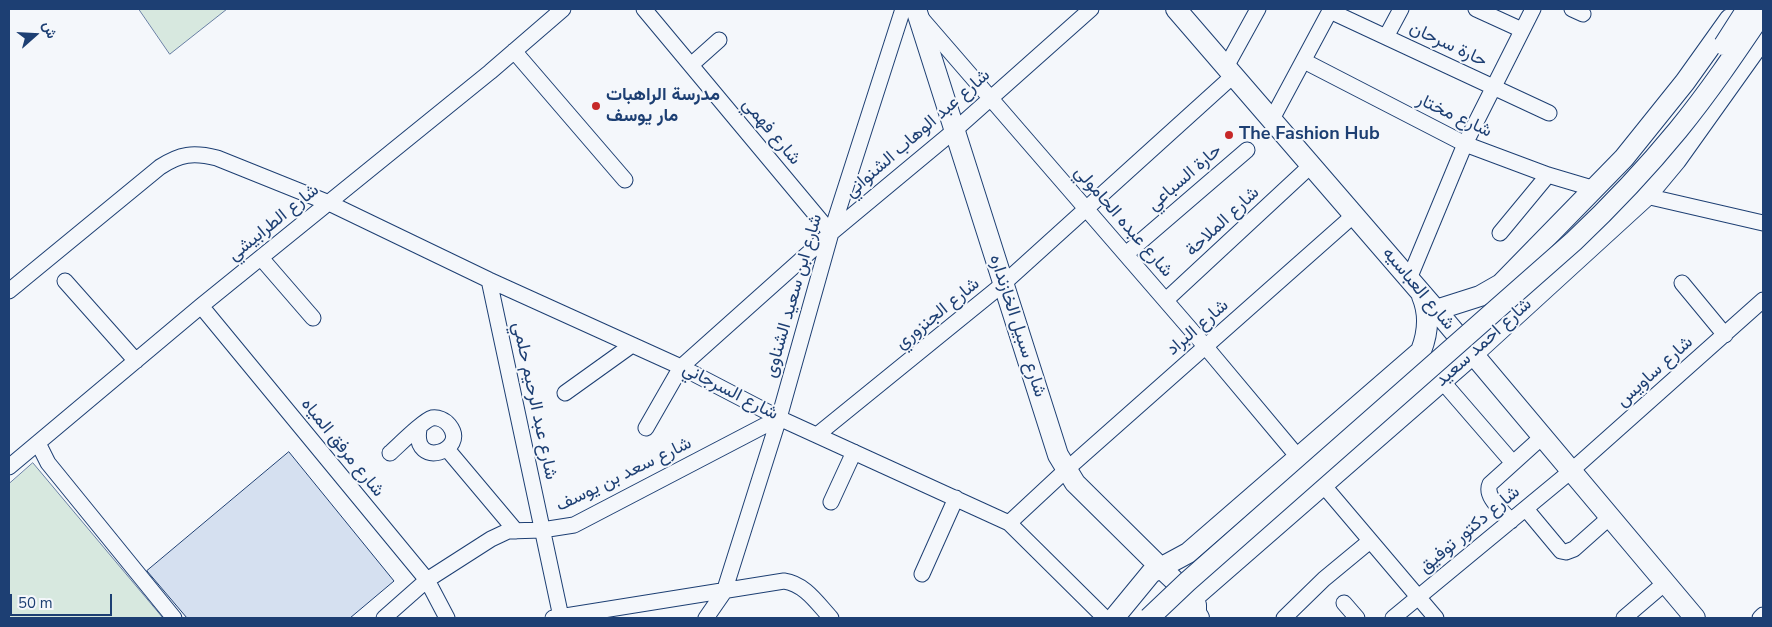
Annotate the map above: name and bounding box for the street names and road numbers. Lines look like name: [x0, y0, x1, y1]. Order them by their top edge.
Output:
street label: حارة سرحان: [1406, 18, 1490, 72]
street label: شارع عبد الوهاب الشنواني: [841, 65, 995, 203]
street label: شارع مختار: [1413, 89, 1495, 143]
street label: شارع فهمي: [737, 94, 805, 170]
street label: حارة السباعي: [1144, 140, 1226, 216]
street label: شارع عبده الحامولي: [1069, 162, 1177, 282]
street label: شارع الطرابيشي: [224, 180, 324, 266]
street label: شارع الملاحة: [1182, 182, 1264, 262]
street label: شارع ابن سعيد الشناوى: [760, 212, 828, 380]
street label: شارع العباسيه: [1377, 243, 1459, 335]
street label: شارع سبيل الخازنداره: [984, 252, 1050, 400]
street label: شارع الجنزوري: [892, 273, 984, 355]
street label: شارع احمد سعيد: [1431, 294, 1537, 392]
street label: شارع البراد: [1163, 295, 1233, 361]
street label: شارع عبد الرحيم حلمي: [507, 320, 561, 482]
street label: شارع ساويس: [1612, 332, 1698, 412]
street label: شارع السرجاني: [679, 359, 781, 425]
street label: شارع مرفق المياه: [296, 394, 388, 502]
street label: شارع سعد بن يوسف: [553, 433, 695, 517]
street label: شارع دكتور توفيق: [1415, 482, 1525, 578]

